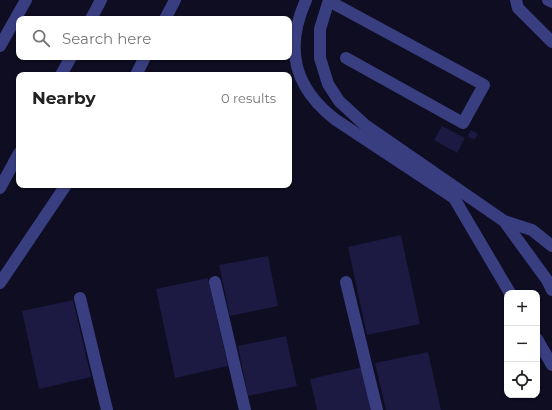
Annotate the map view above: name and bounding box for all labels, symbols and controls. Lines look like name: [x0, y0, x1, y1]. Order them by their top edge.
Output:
search box: [16, 16, 292, 60]
icon: search: [30, 27, 52, 49]
text: Search here: [62, 29, 151, 48]
text: Nearby: [32, 88, 96, 108]
text: 0 results: [221, 90, 276, 106]
map controls: [504, 290, 540, 398]
button: +: [504, 290, 540, 326]
button: −: [504, 326, 540, 362]
button: locate: [504, 362, 540, 398]

